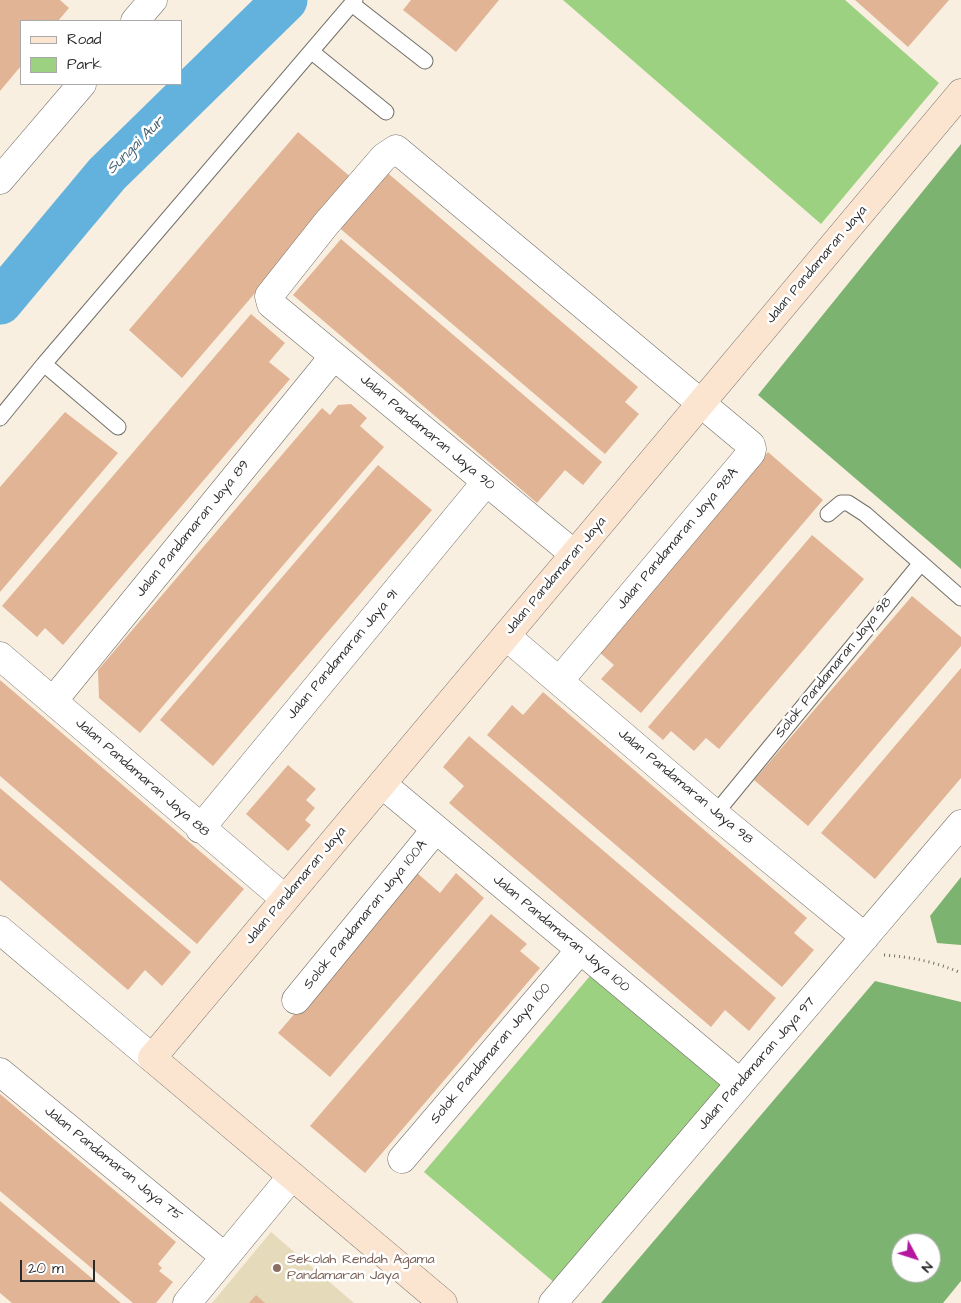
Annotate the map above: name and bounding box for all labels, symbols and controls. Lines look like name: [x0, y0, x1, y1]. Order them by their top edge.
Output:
legend: [20, 20, 182, 85]
text: Road: [67, 29, 101, 50]
text: Park: [67, 54, 102, 75]
water label: Sungai Aur: [104, 114, 168, 178]
street label: Jalan Pandamaran Jaya: [763, 203, 871, 327]
street label: Jalan Pandamaran Jaya 90: [356, 372, 498, 494]
street label: Jalan Pandamaran Jaya 89: [133, 457, 253, 601]
street label: Jalan Pandamaran Jaya 98A: [614, 465, 742, 613]
street label: Jalan Pandamaran Jaya: [502, 514, 610, 638]
street label: Jalan Pandamaran Jaya 91: [284, 587, 402, 723]
street label: Solok Pandamaran Jaya 98: [772, 594, 896, 742]
street label: Jalan Pandamaran Jaya 88: [71, 715, 213, 841]
street label: Jalan Pandamaran Jaya 98: [614, 726, 756, 848]
street label: Jalan Pandamaran Jaya: [242, 824, 350, 948]
street label: Solok Pandamaran Jaya 100A: [301, 837, 431, 993]
street label: Jalan Pandamaran Jaya 100: [489, 872, 633, 996]
street label: Solok Pandamaran Jaya 100: [427, 980, 555, 1128]
street label: Jalan Pandamaran Jaya 97: [695, 994, 819, 1134]
street label: Jalan Pandamaran Jaya 75: [41, 1103, 185, 1225]
north arrow: [891, 1233, 941, 1283]
scale bar: [22, 1250, 98, 1282]
place label: Sekolah Rendah Agama Pandamaran Jaya: [287, 1252, 435, 1284]
text: N: [916, 1257, 937, 1277]
text: 20 m: [28, 1258, 64, 1279]
marker: Sekolah Rendah Agama Pandamaran Jaya: [271, 1262, 283, 1274]

